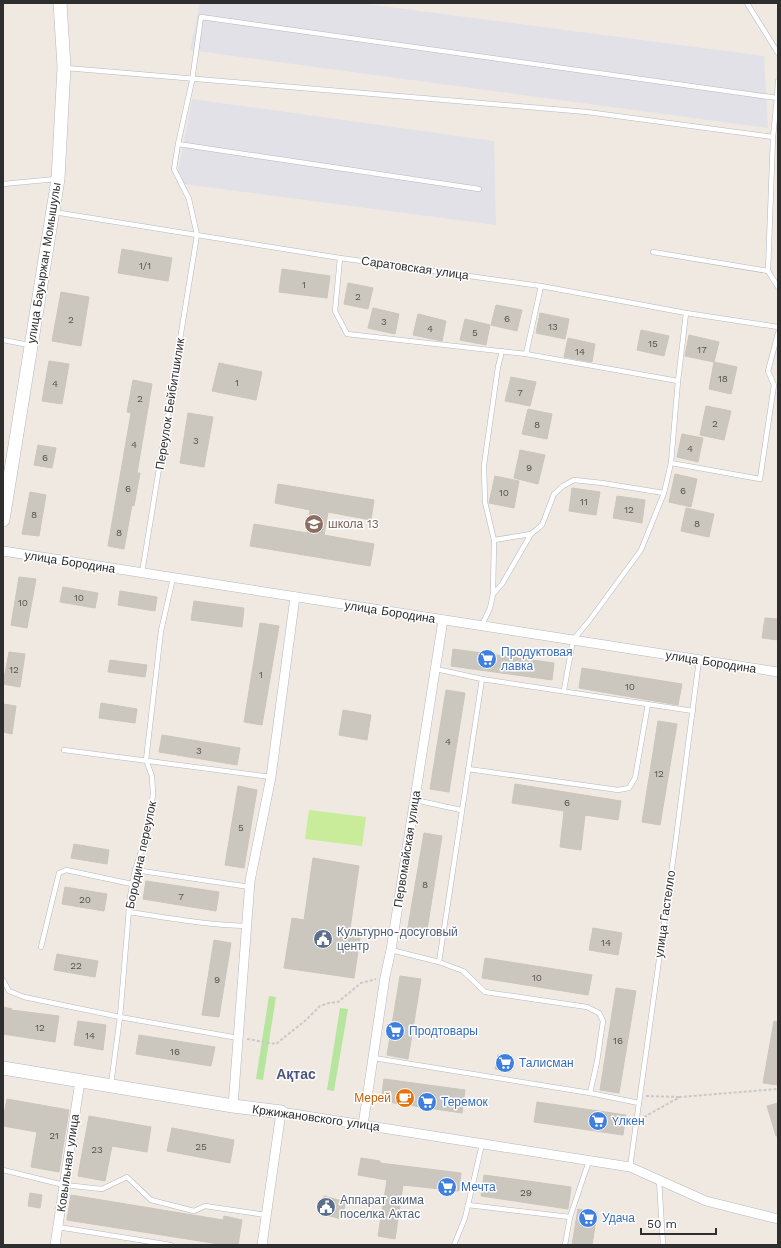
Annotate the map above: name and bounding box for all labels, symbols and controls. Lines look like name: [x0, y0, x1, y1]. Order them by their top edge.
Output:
street label: улица Бауыржан Момышулы: [24, 181, 64, 345]
street label: Саратовская улица: [360, 254, 470, 283]
house number: 1/1: [139, 260, 151, 271]
house number: 1: [302, 279, 306, 290]
house number: 2: [355, 291, 361, 302]
house number: 6: [504, 313, 510, 324]
house number: 2: [68, 314, 74, 325]
house number: 3: [381, 316, 387, 327]
house number: 13: [548, 321, 558, 332]
house number: 4: [427, 323, 433, 334]
house number: 5: [472, 327, 478, 338]
street label: Переулок Бейбитшилик: [153, 336, 187, 471]
house number: 15: [648, 338, 658, 349]
house number: 17: [697, 344, 707, 355]
house number: 14: [575, 346, 585, 357]
house number: 18: [718, 373, 728, 384]
house number: 1: [235, 377, 239, 388]
house number: 4: [52, 378, 58, 389]
house number: 7: [517, 387, 523, 398]
house number: 2: [137, 393, 143, 404]
house number: 2: [712, 418, 718, 429]
house number: 8: [534, 419, 540, 430]
house number: 3: [193, 435, 199, 446]
house number: 4: [131, 439, 137, 450]
house number: 4: [687, 443, 693, 454]
house number: 6: [42, 452, 48, 463]
house number: 9: [526, 462, 532, 473]
house number: 6: [125, 483, 131, 494]
house number: 6: [680, 485, 686, 496]
house number: 10: [499, 487, 509, 498]
house number: 11: [580, 496, 588, 507]
house number: 12: [624, 504, 634, 515]
house number: 8: [31, 509, 37, 520]
school or university icon: школа 13: [303, 513, 325, 535]
place label: школа 13: [328, 517, 379, 531]
house number: 8: [694, 518, 700, 529]
house number: 8: [116, 527, 122, 538]
street label: улица Бородина: [24, 548, 117, 576]
house number: 10: [74, 592, 84, 603]
house number: 10: [18, 597, 28, 608]
street label: улица Бородина: [344, 598, 437, 626]
place label: Продуктовая лавка: [501, 645, 573, 673]
supermarket icon: Продуктовая лавка: [476, 648, 498, 670]
street label: улица Бородина: [665, 648, 758, 676]
house number: 12: [9, 664, 19, 675]
house number: 1: [259, 669, 263, 680]
house number: 10: [625, 681, 635, 692]
house number: 4: [445, 736, 451, 747]
house number: 3: [196, 745, 202, 756]
house number: 12: [654, 768, 664, 779]
street label: Первомайская улица: [391, 789, 423, 909]
house number: 6: [564, 797, 570, 808]
street label: Бородина переулок: [123, 799, 159, 910]
house number: 5: [238, 822, 244, 833]
street label: улица Гастелло: [652, 869, 678, 959]
house number: 8: [422, 879, 428, 890]
house number: 7: [178, 891, 184, 902]
house number: 20: [79, 894, 91, 905]
place label: Культурно-досуговый центр: [337, 925, 458, 953]
public building icon: Культурно-досуговый центр: [312, 928, 334, 950]
house number: 14: [601, 937, 611, 948]
house number: 22: [70, 960, 82, 971]
house number: 10: [532, 972, 542, 983]
house number: 9: [214, 974, 220, 985]
supermarket icon: Продтовары: [384, 1020, 406, 1042]
house number: 12: [35, 1022, 45, 1033]
place label: Продтовары: [409, 1024, 478, 1038]
house number: 14: [85, 1030, 95, 1041]
house number: 16: [613, 1035, 623, 1046]
house number: 16: [170, 1046, 180, 1057]
supermarket icon: Талисман: [494, 1052, 516, 1074]
place label: Талисман: [519, 1056, 574, 1070]
district label: Ақтас: [276, 1066, 316, 1082]
cafe icon: Мерей: [394, 1087, 416, 1109]
place label: Мерей: [354, 1091, 391, 1105]
supermarket icon: Теремок: [416, 1091, 438, 1113]
place label: Теремок: [441, 1095, 489, 1109]
street label: Кржижановского улица: [251, 1102, 381, 1134]
supermarket icon: Yлкен: [587, 1110, 609, 1132]
street label: Ковыльная улица: [54, 1113, 82, 1213]
place label: Yлкен: [612, 1114, 645, 1128]
house number: 21: [49, 1130, 59, 1141]
house number: 25: [195, 1141, 207, 1152]
house number: 23: [91, 1144, 103, 1155]
supermarket icon: Мечта: [436, 1176, 458, 1198]
place label: Мечта: [461, 1180, 496, 1194]
house number: 29: [520, 1187, 532, 1198]
place label: Аппарат акима поселка Актас: [340, 1193, 424, 1221]
public building icon: Аппарат акима поселка Актас: [315, 1196, 337, 1218]
supermarket icon: Удача: [577, 1207, 599, 1229]
scale bar: [641, 1210, 716, 1236]
place label: Удача: [602, 1211, 635, 1225]
text: 50 m: [647, 1217, 677, 1231]

